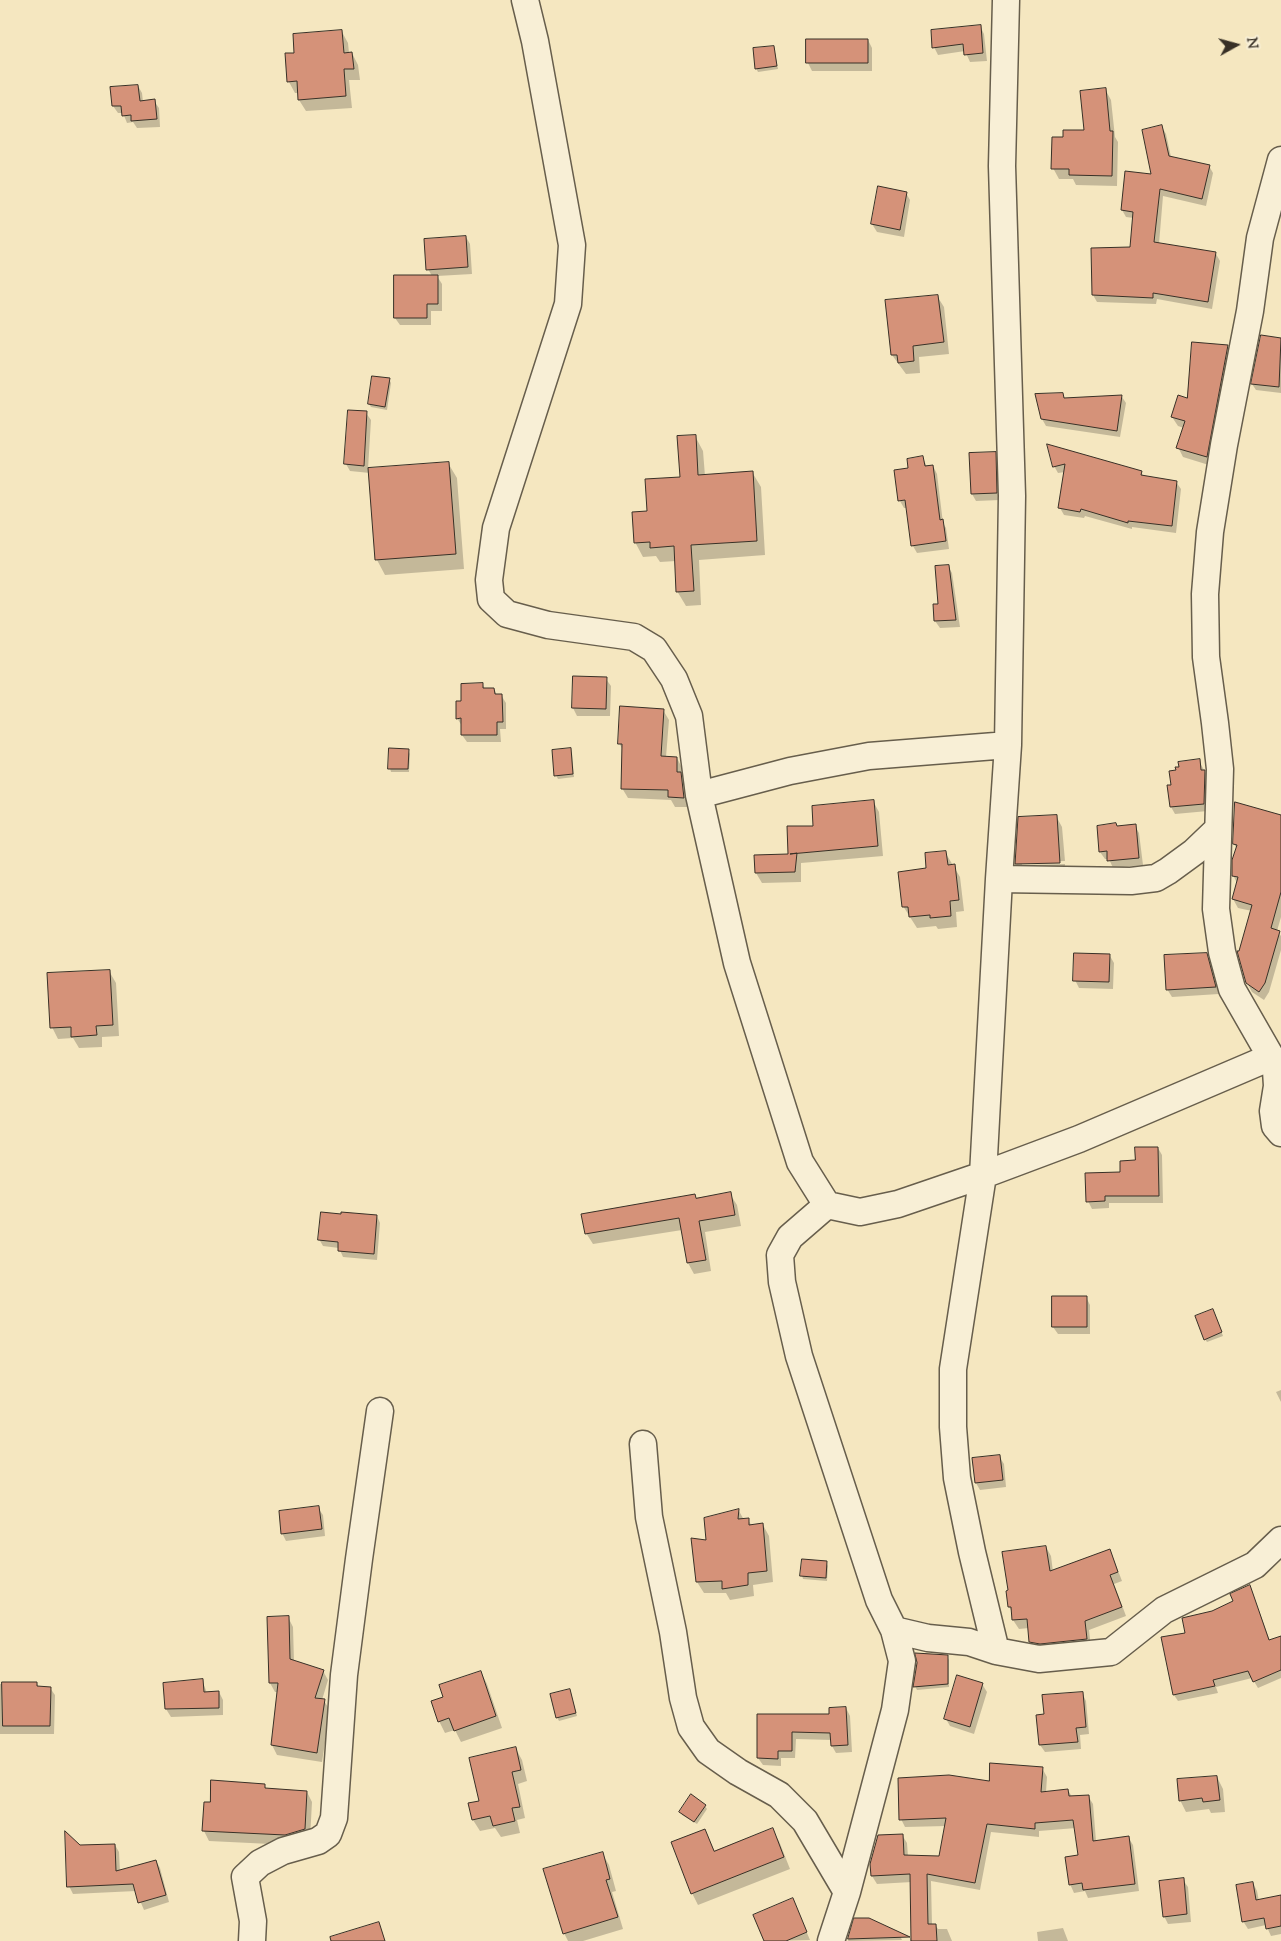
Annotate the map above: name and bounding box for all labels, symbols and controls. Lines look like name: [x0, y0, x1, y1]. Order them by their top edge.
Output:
north arrow: [1211, 20, 1261, 70]
text: N: [1240, 36, 1261, 50]

